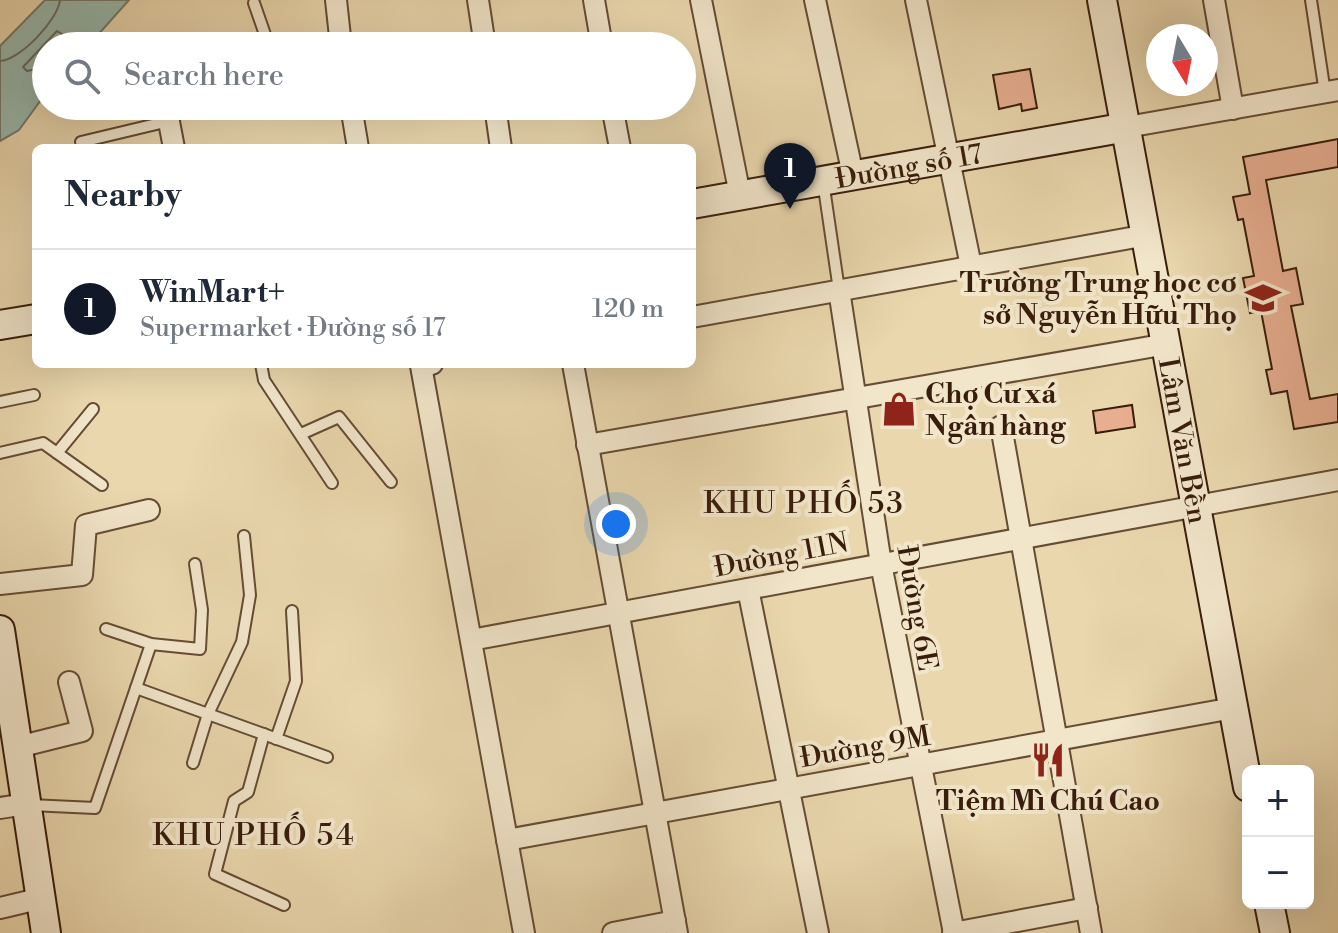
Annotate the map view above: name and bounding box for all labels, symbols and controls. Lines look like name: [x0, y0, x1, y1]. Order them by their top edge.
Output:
north arrow: [1146, 24, 1218, 96]
search box: [32, 32, 696, 120]
icon: search: [60, 54, 104, 98]
text: Search here: [124, 57, 284, 95]
street label: Đường số 17: [832, 137, 985, 197]
pin: 1: [764, 143, 816, 209]
text: Nearby: [64, 175, 182, 217]
place label: Trường Trung học cơ sở Nguyễn Hữu Thọ: [960, 266, 1237, 333]
text: WinMart+: [140, 274, 285, 312]
school or university icon: Trường Trung học cơ sở Nguyễn Hữu Thọ: [1244, 279, 1282, 317]
text: 1: [84, 293, 96, 325]
text: 120 m: [592, 293, 664, 325]
text: Supermarket · Đường số 17: [140, 312, 446, 344]
street label: Lâm Văn Bền: [1150, 355, 1215, 527]
place label: Chợ Cư xá Ngân hàng: [925, 377, 1067, 444]
shop icon: Chợ Cư xá Ngân hàng: [880, 390, 918, 428]
district label: KHU PHỐ 53: [703, 479, 905, 523]
your location: [596, 504, 636, 544]
street label: Đường 11N: [711, 525, 852, 586]
street label: Đường 6E: [888, 543, 945, 674]
street label: Đường 9M: [797, 719, 934, 776]
restaurant icon: Tiệm Mì Chú Cao: [1029, 741, 1067, 779]
map controls: [1242, 765, 1314, 909]
button: +: [1242, 765, 1314, 837]
place label: Tiệm Mì Chú Cao: [936, 784, 1160, 819]
district label: KHU PHỐ 54: [152, 811, 356, 855]
button: −: [1242, 837, 1314, 909]

